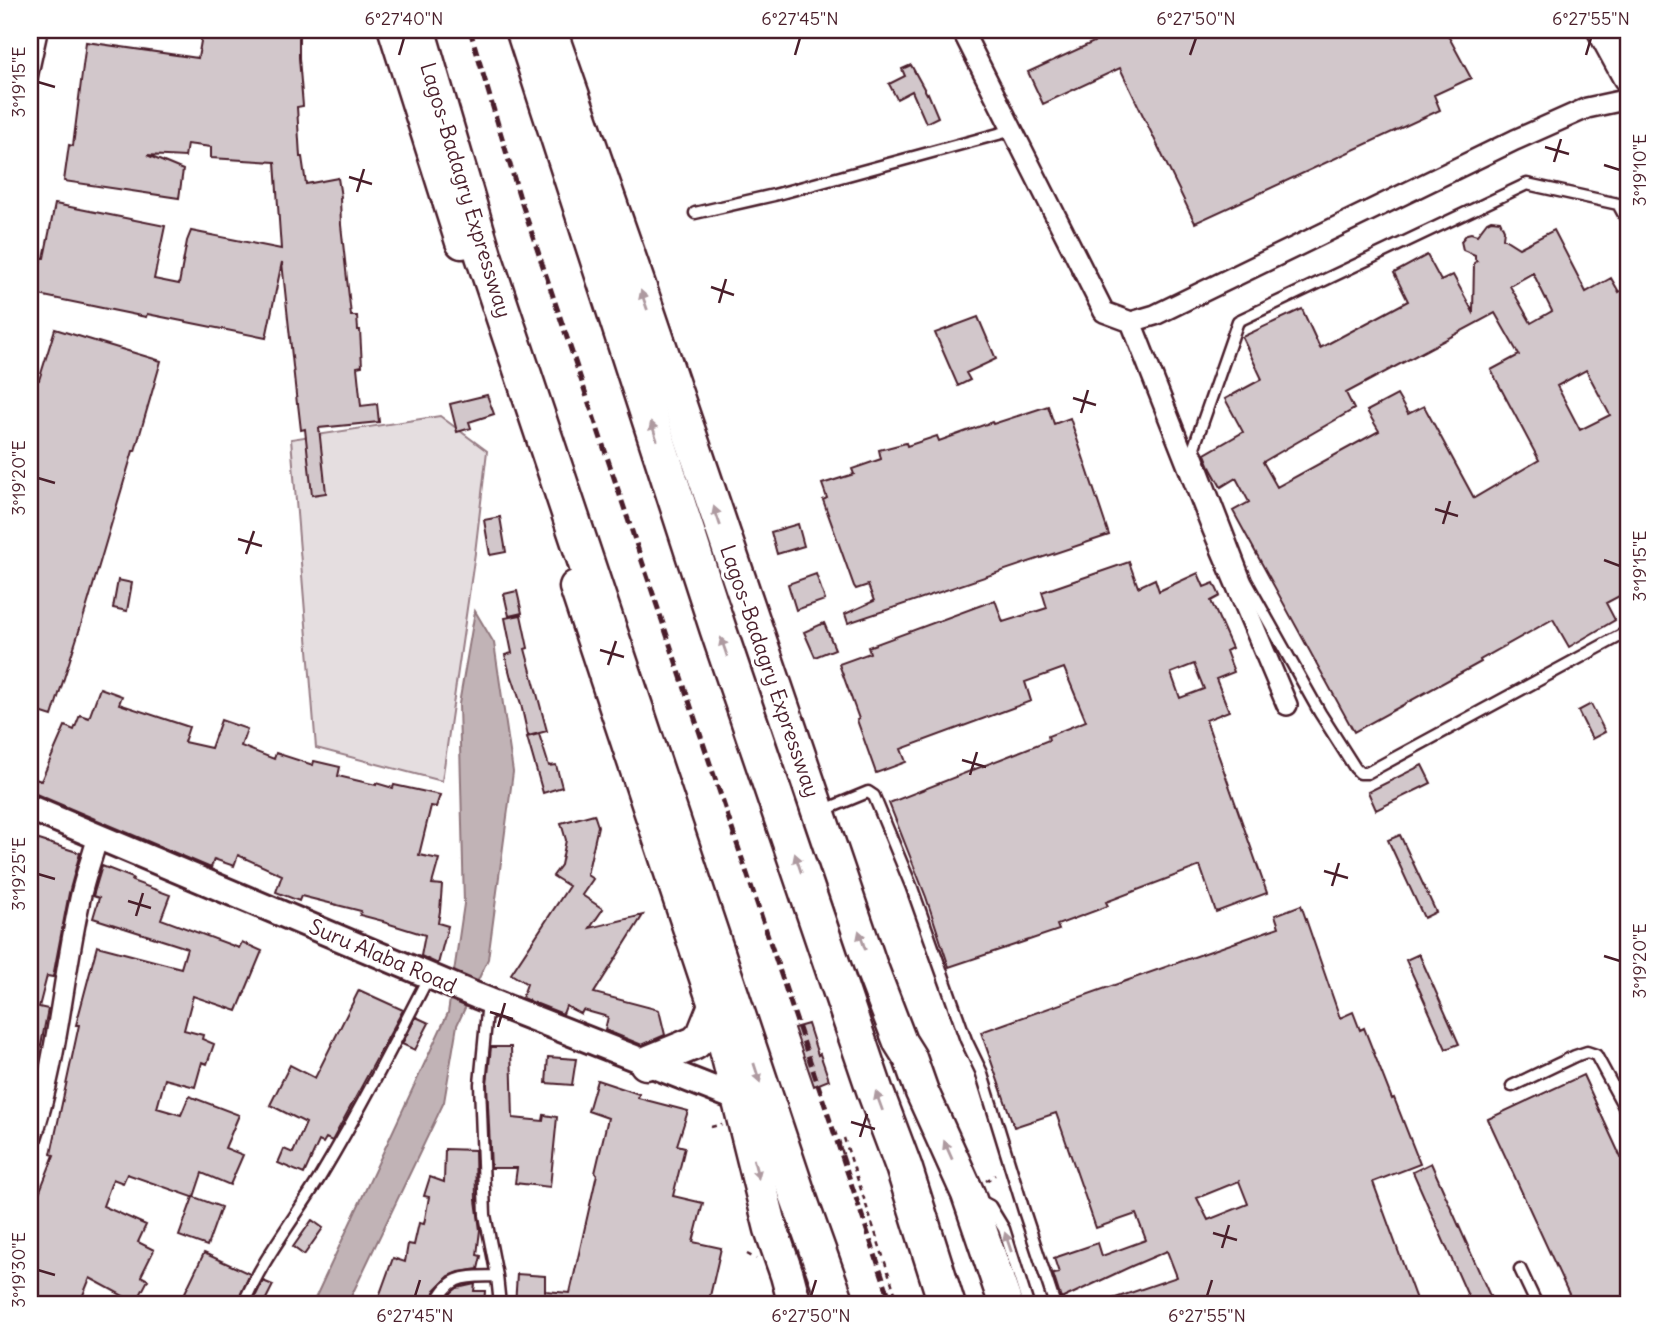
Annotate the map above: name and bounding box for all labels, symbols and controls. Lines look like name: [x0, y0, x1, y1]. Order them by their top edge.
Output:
text: 6°27'40"N: [365, 7, 443, 30]
text: 6°27'45"N: [761, 7, 839, 30]
text: 6°27'50"N: [1156, 7, 1236, 30]
text: 6°27'55"N: [1552, 7, 1630, 30]
text: 3°19'15"E: [7, 46, 30, 118]
street label: Lagos-Badagry Expressway: [414, 59, 518, 321]
text: 3°19'10"E: [1628, 134, 1651, 206]
one-way arrow: [638, 290, 649, 311]
one-way arrow: [648, 420, 658, 441]
text: 3°19'20"E: [7, 440, 30, 516]
one-way arrow: [711, 505, 722, 526]
text: 3°19'15"E: [1628, 530, 1651, 602]
street label: Lagos-Badagry Expressway: [714, 541, 826, 801]
one-way arrow: [718, 637, 729, 658]
text: 3°19'25"E: [7, 837, 30, 911]
one-way arrow: [792, 852, 803, 873]
street label: Suru Alaba Road: [305, 913, 461, 999]
text: 3°19'20"E: [1628, 923, 1651, 999]
one-way arrow: [856, 929, 867, 950]
one-way arrow: [752, 1062, 763, 1083]
one-way arrow: [873, 1091, 884, 1112]
one-way arrow: [942, 1139, 953, 1160]
one-way arrow: [751, 1159, 761, 1180]
text: 3°19'30"E: [7, 1232, 30, 1308]
one-way arrow: [1002, 1232, 1013, 1253]
text: 6°27'45"N: [376, 1304, 454, 1327]
text: 6°27'50"N: [771, 1304, 851, 1327]
text: 6°27'55"N: [1168, 1304, 1246, 1327]

